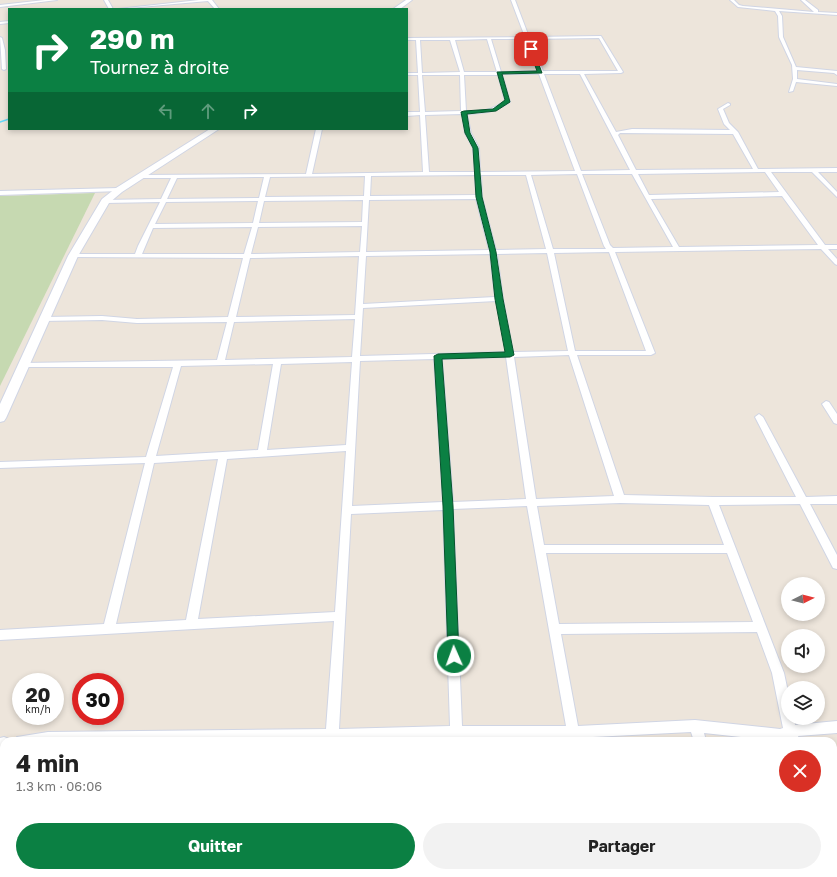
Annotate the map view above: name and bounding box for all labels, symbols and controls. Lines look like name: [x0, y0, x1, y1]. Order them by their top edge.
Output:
text: 290 m: [90, 22, 175, 55]
icon: right: [24, 24, 76, 76]
pin: [514, 32, 548, 66]
icon: arrive: [520, 38, 542, 60]
text: Tournez à droite: [90, 56, 229, 78]
icon: left: [155, 100, 177, 122]
icon: ahead: [197, 100, 219, 122]
icon: right: [239, 100, 261, 122]
north arrow: [781, 577, 825, 621]
map controls: [781, 577, 825, 725]
button: sound: [781, 629, 825, 673]
position arrow: [433, 635, 475, 677]
speed limit sign: 30: [72, 673, 124, 725]
button: layers: [781, 681, 825, 725]
text: 20: [25, 682, 51, 706]
text: km/h: [25, 703, 51, 715]
text: 4 min: [16, 748, 79, 777]
button: close: [779, 750, 821, 792]
text: 1.3 km · 06:06: [16, 778, 102, 794]
button: Quitter: [16, 823, 415, 869]
button: Partager: [423, 823, 821, 869]

